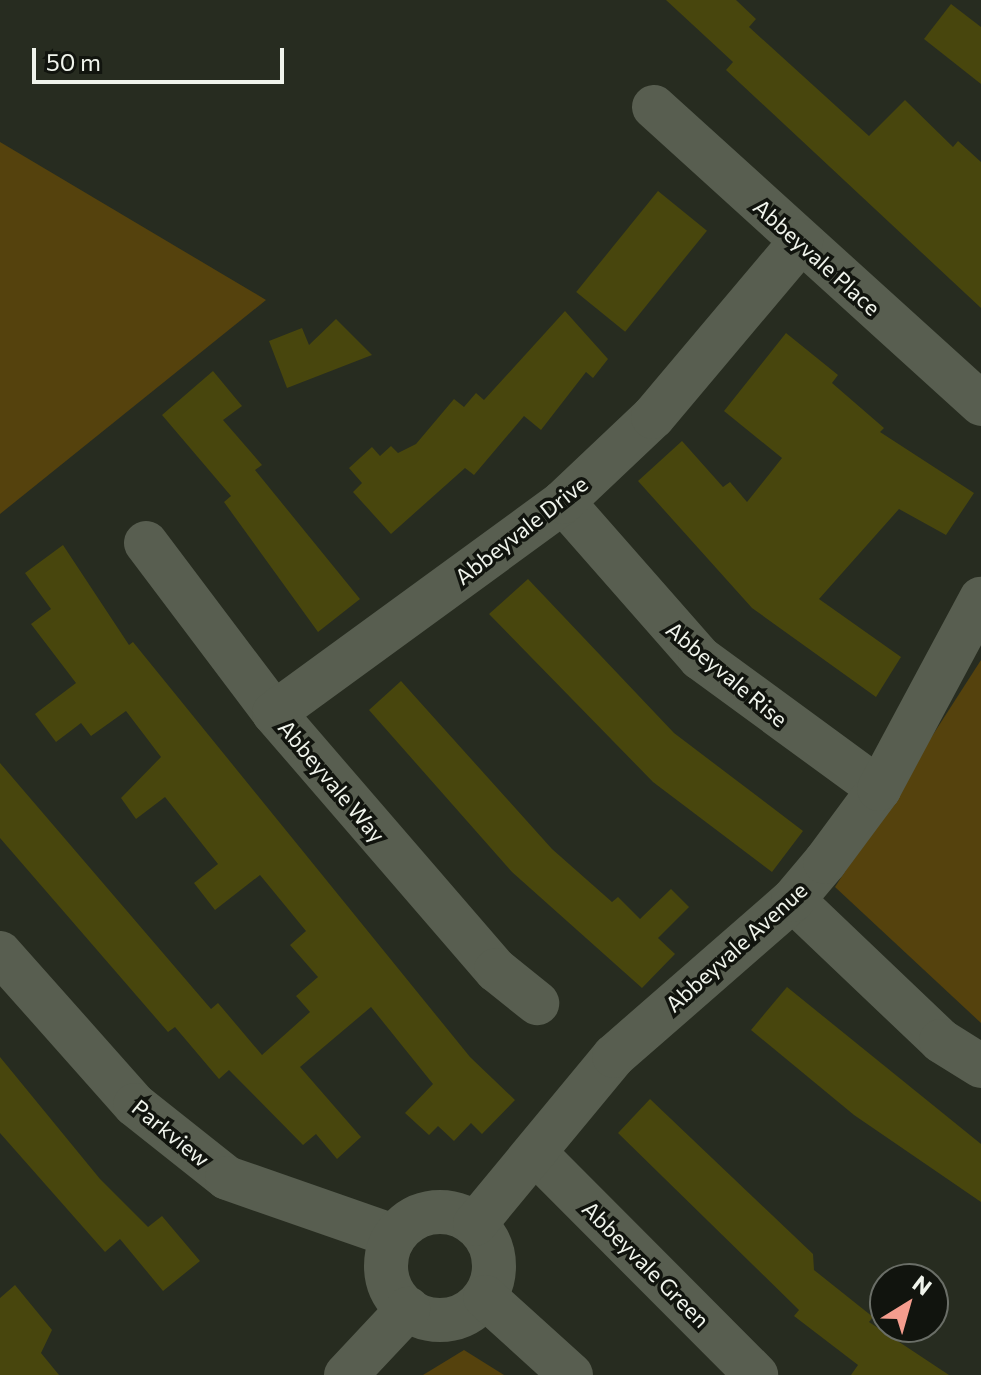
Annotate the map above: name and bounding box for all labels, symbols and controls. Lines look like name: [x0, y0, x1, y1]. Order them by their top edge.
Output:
scale bar: [36, 32, 288, 82]
text: 50 m: [46, 47, 101, 76]
street label: Abbeyvale Place: [748, 193, 886, 321]
street label: Abbeyvale Drive: [449, 470, 593, 590]
street label: Abbeyvale Rise: [661, 616, 793, 732]
street label: Abbeyvale Way: [273, 714, 391, 848]
street label: Abbeyvale Avenue: [660, 877, 812, 1017]
street label: Parkview: [127, 1094, 215, 1172]
street label: Abbeyvale Green: [577, 1195, 715, 1333]
north arrow: [869, 1263, 949, 1343]
text: N: [908, 1269, 937, 1301]

